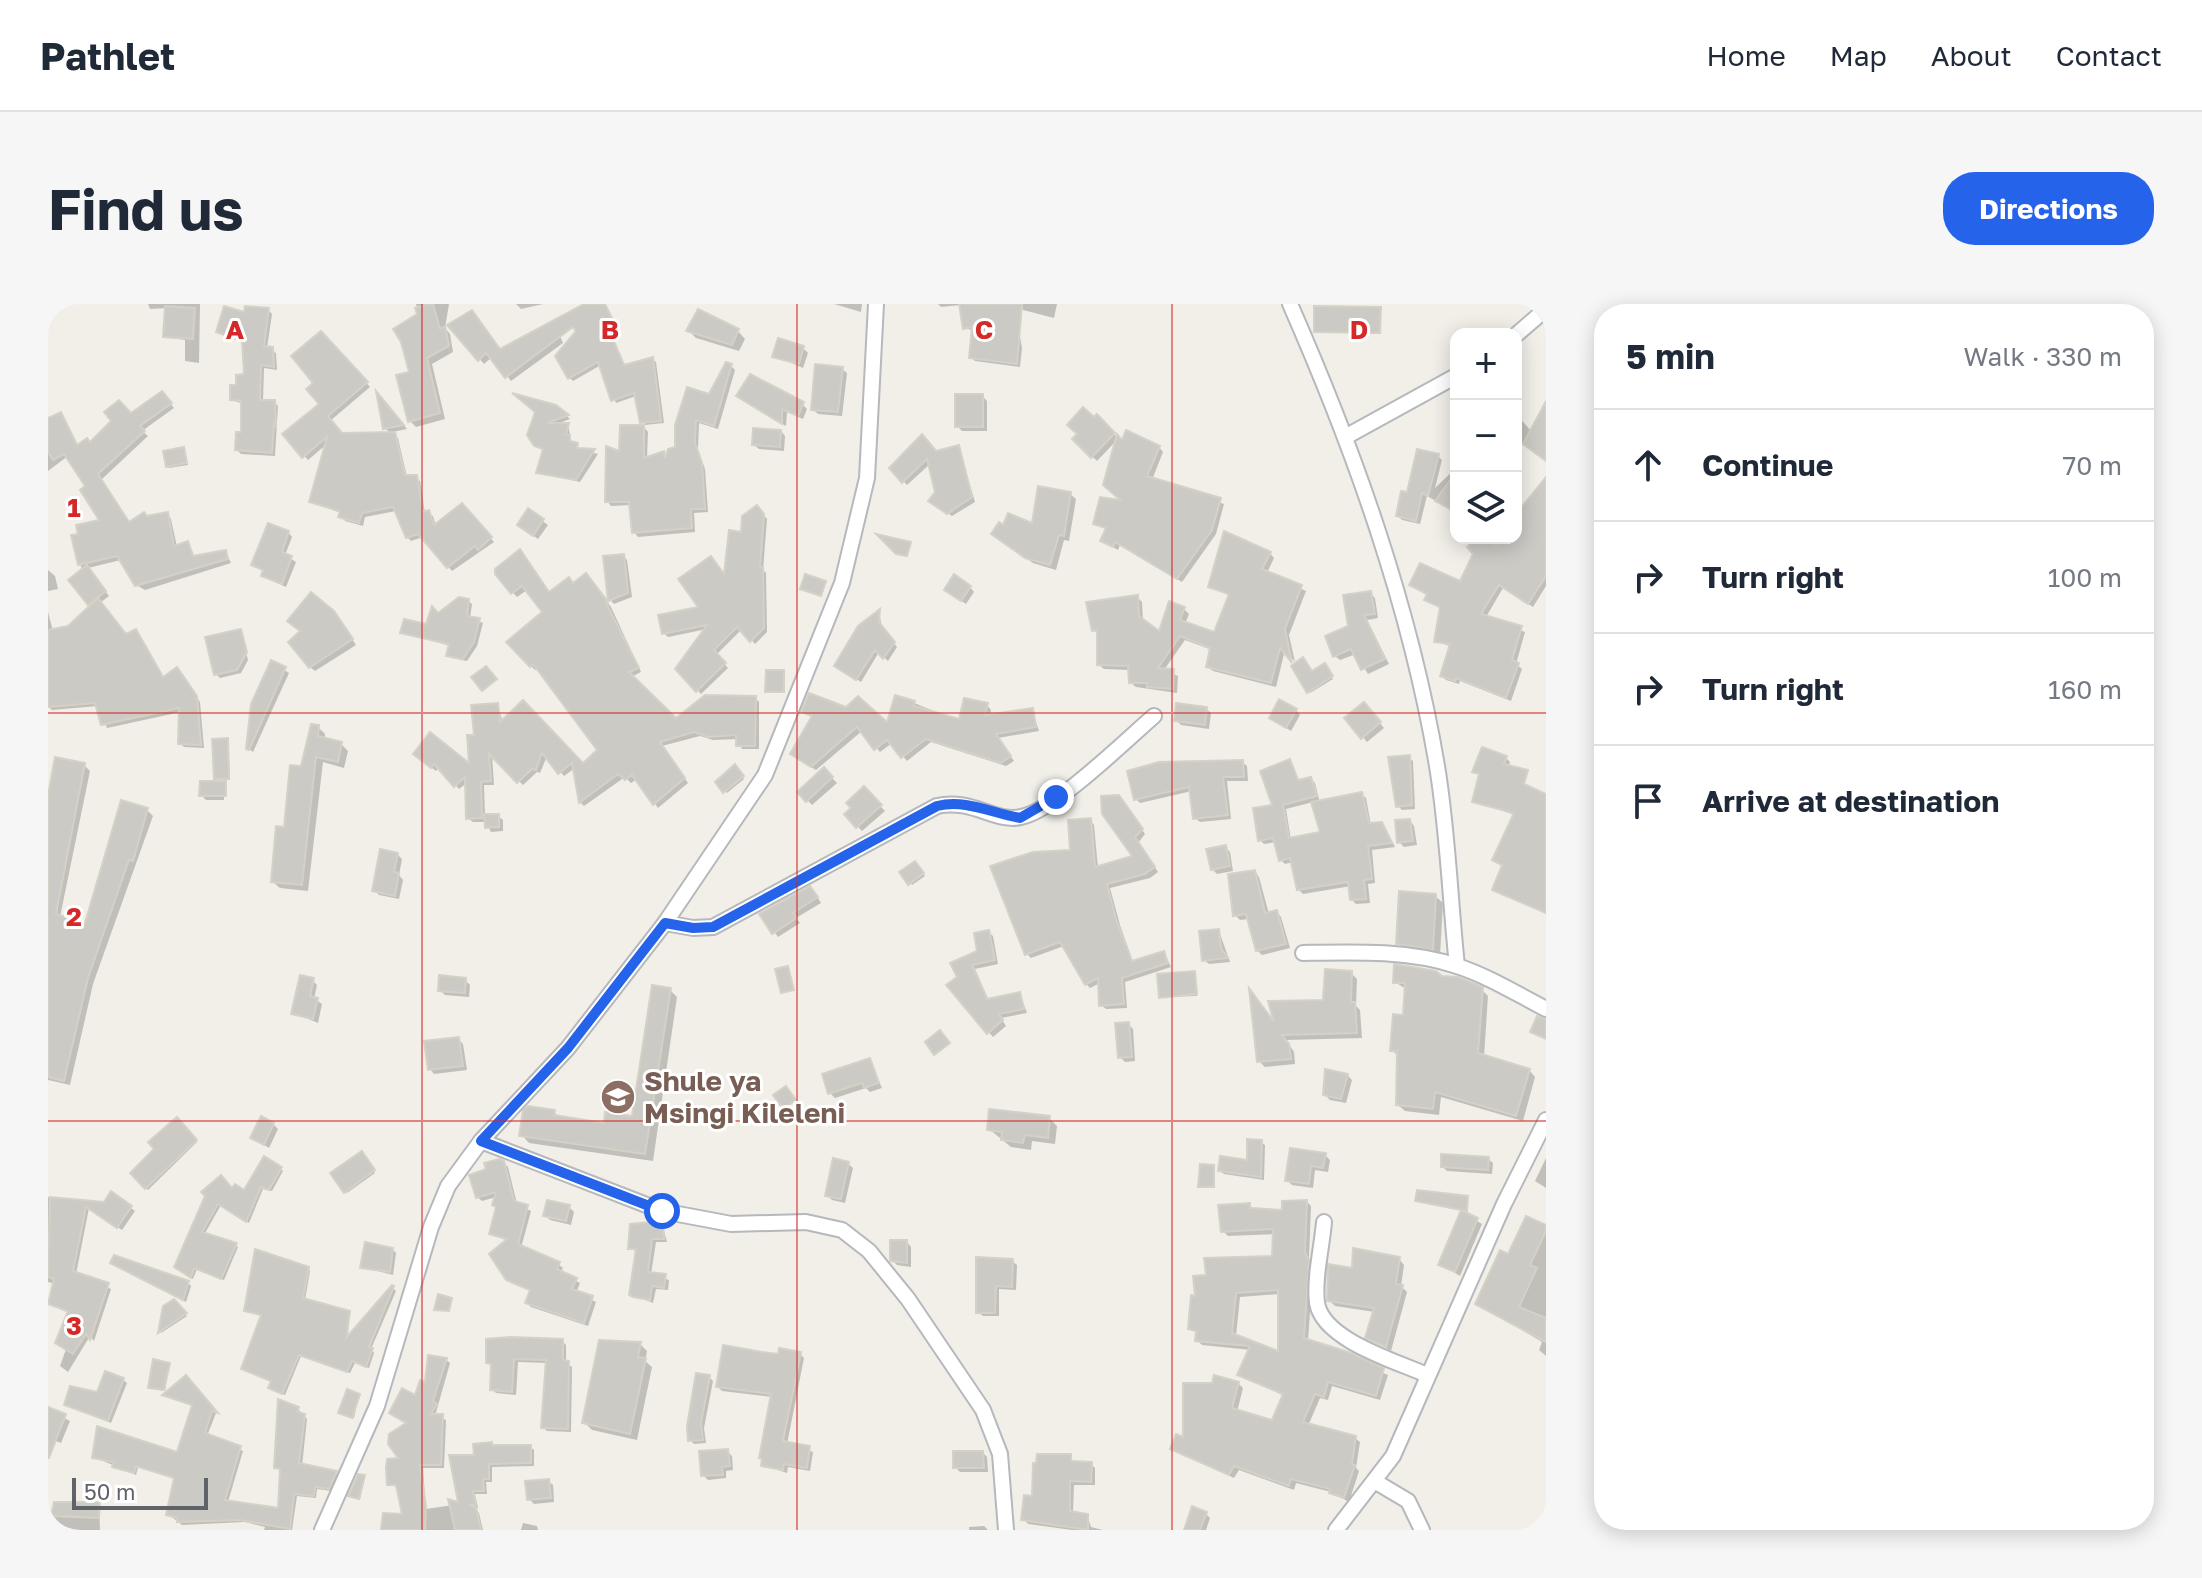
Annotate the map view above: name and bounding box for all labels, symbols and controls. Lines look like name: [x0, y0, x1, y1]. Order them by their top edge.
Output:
text: Pathlet: [40, 33, 175, 78]
text: Home: [1707, 39, 1786, 72]
text: Map: [1830, 39, 1887, 72]
text: About: [1931, 39, 2012, 72]
text: Contact: [2056, 39, 2162, 72]
button: Directions: [1943, 172, 2154, 245]
text: Find us: [48, 175, 244, 242]
text: A: [226, 314, 245, 345]
text: B: [601, 314, 619, 345]
text: C: [975, 314, 993, 345]
text: D: [1350, 314, 1368, 345]
map controls: [1450, 328, 1522, 544]
button: +: [1450, 328, 1522, 400]
text: 5 min: [1626, 336, 1715, 376]
text: Walk · 330 m: [1964, 341, 2122, 372]
button: −: [1450, 400, 1522, 472]
icon: ahead: [1626, 443, 1670, 487]
text: Continue: [1702, 447, 1833, 483]
text: 70 m: [2063, 450, 2122, 481]
button: layers: [1450, 472, 1522, 544]
text: 1: [67, 492, 81, 523]
icon: right: [1626, 555, 1670, 599]
text: Turn right: [1702, 559, 1844, 595]
text: 100 m: [2048, 562, 2122, 593]
icon: right: [1626, 667, 1670, 711]
text: Turn right: [1702, 671, 1844, 707]
text: 160 m: [2048, 674, 2122, 705]
route end: [1038, 779, 1074, 815]
icon: arrive: [1626, 779, 1670, 823]
text: Arrive at destination: [1702, 783, 1999, 819]
text: 2: [66, 901, 82, 932]
place label: Shule ya Msingi Kileleni: [644, 1064, 845, 1129]
school or university icon: Shule ya Msingi Kileleni: [599, 1078, 637, 1116]
route start: [644, 1193, 680, 1229]
text: 3: [66, 1310, 82, 1341]
scale bar: [72, 1474, 208, 1510]
text: 50 m: [84, 1478, 135, 1505]

